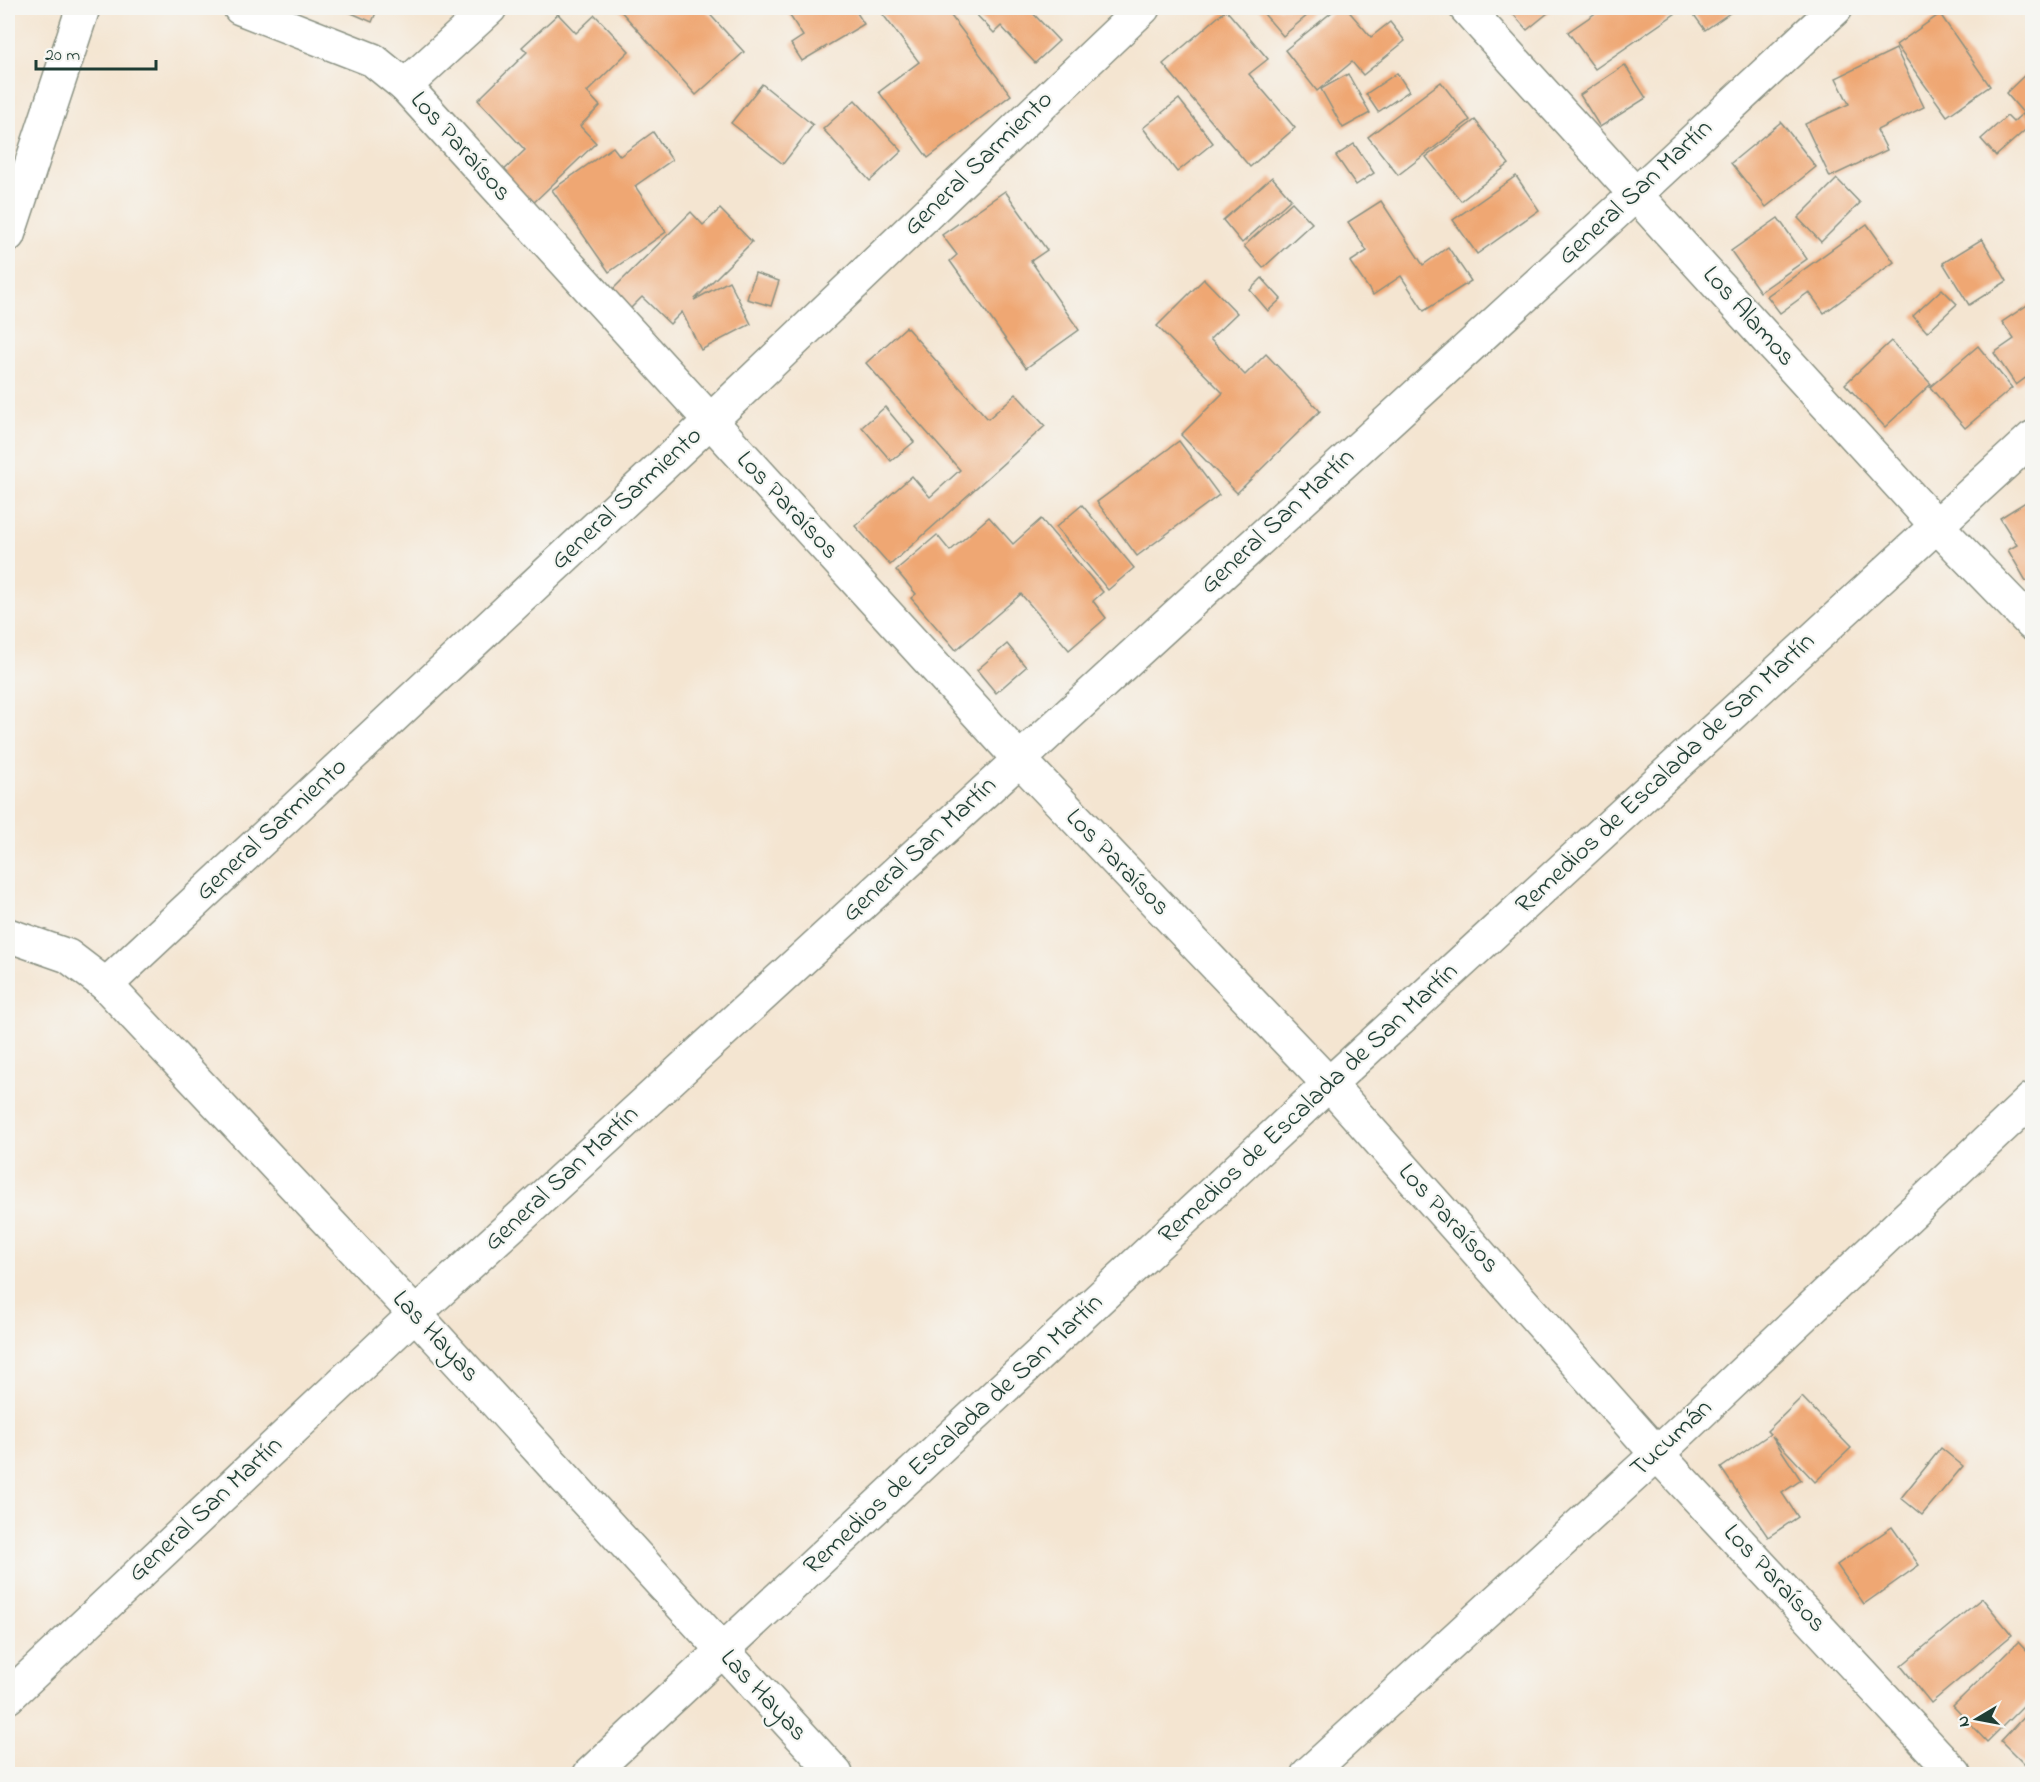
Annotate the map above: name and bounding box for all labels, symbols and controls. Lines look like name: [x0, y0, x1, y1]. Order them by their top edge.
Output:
scale bar: [36, 33, 156, 71]
text: 20 m: [45, 43, 80, 69]
street label: General Sarmiento: [895, 82, 1063, 246]
street label: Los Paraísos: [400, 83, 520, 211]
street label: General San Martín: [1550, 111, 1722, 275]
street label: Los Alamos: [1692, 258, 1804, 376]
street label: General Sarmiento: [542, 418, 712, 580]
street label: General San Martín: [1192, 440, 1364, 604]
street label: Los Paraísos: [726, 443, 848, 569]
street label: Remedios de Escalada de San Martín: [1507, 624, 1825, 924]
street label: General Sarmiento: [187, 749, 357, 911]
street label: General San Martín: [834, 768, 1006, 932]
street label: Los Paraísos: [1056, 800, 1178, 926]
street label: Remedios de Escalada de San Martín: [1150, 954, 1468, 1254]
street label: General San Martín: [476, 1097, 648, 1261]
street label: Los Paraísos: [1388, 1155, 1508, 1283]
street label: Las Hayas: [382, 1282, 488, 1392]
street label: Remedios de Escalada de San Martín: [795, 1285, 1113, 1585]
street label: Tucumán: [1622, 1391, 1722, 1487]
street label: General San Martín: [120, 1428, 292, 1592]
street label: Los Paraísos: [1713, 1516, 1835, 1642]
street label: Las Hayas: [710, 1641, 816, 1751]
north arrow: [1947, 1689, 2007, 1749]
text: N: [1951, 1714, 1977, 1729]

